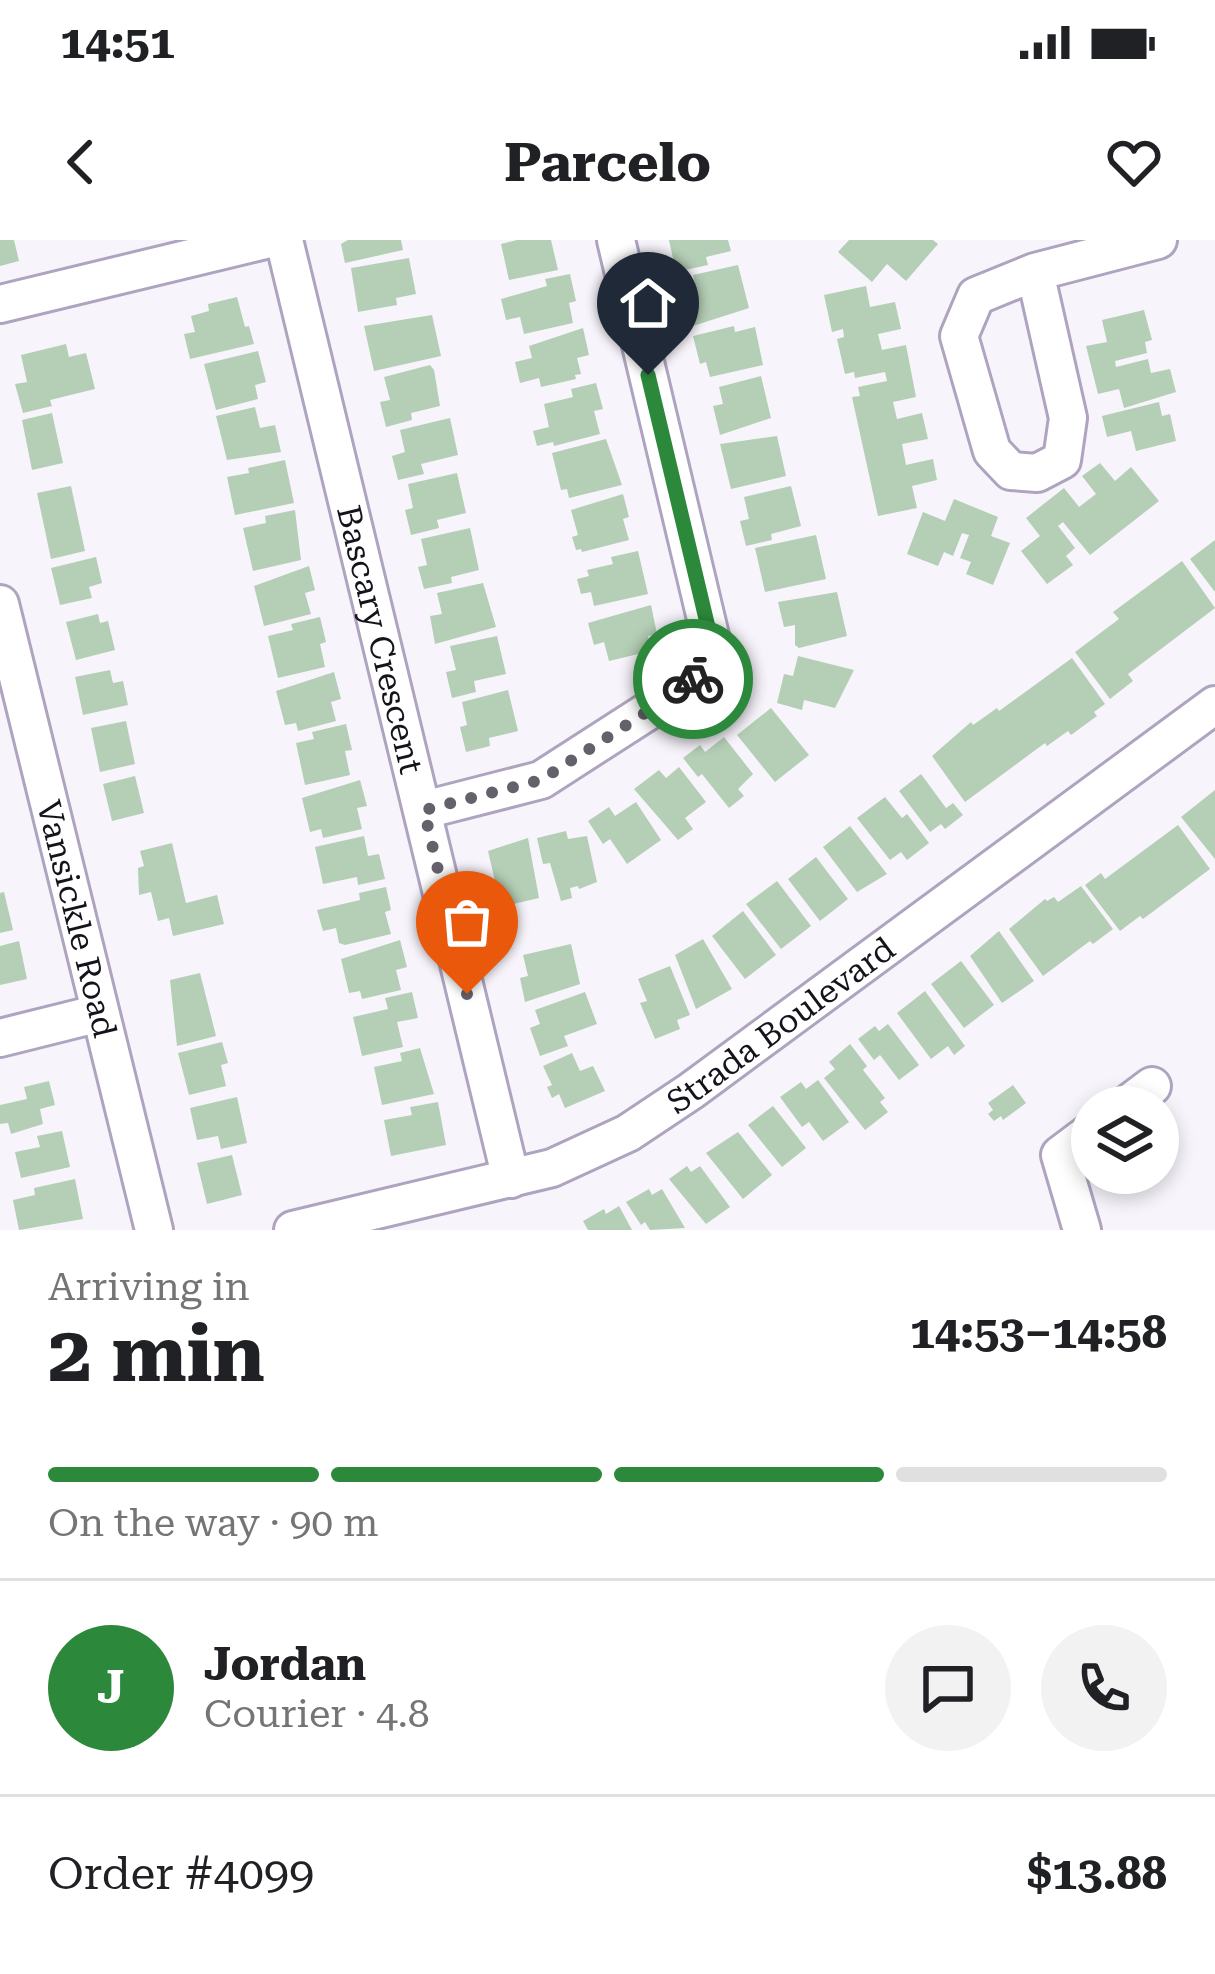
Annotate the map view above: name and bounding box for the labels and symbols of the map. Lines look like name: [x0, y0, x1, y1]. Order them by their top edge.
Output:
pin: [597, 252, 699, 375]
street label: Bascary Crescent: [329, 502, 431, 778]
courier: [633, 619, 753, 739]
street label: Vansickle Road: [29, 796, 125, 1041]
pin: [416, 871, 518, 994]
street label: Strada Boulevard: [660, 929, 902, 1122]

